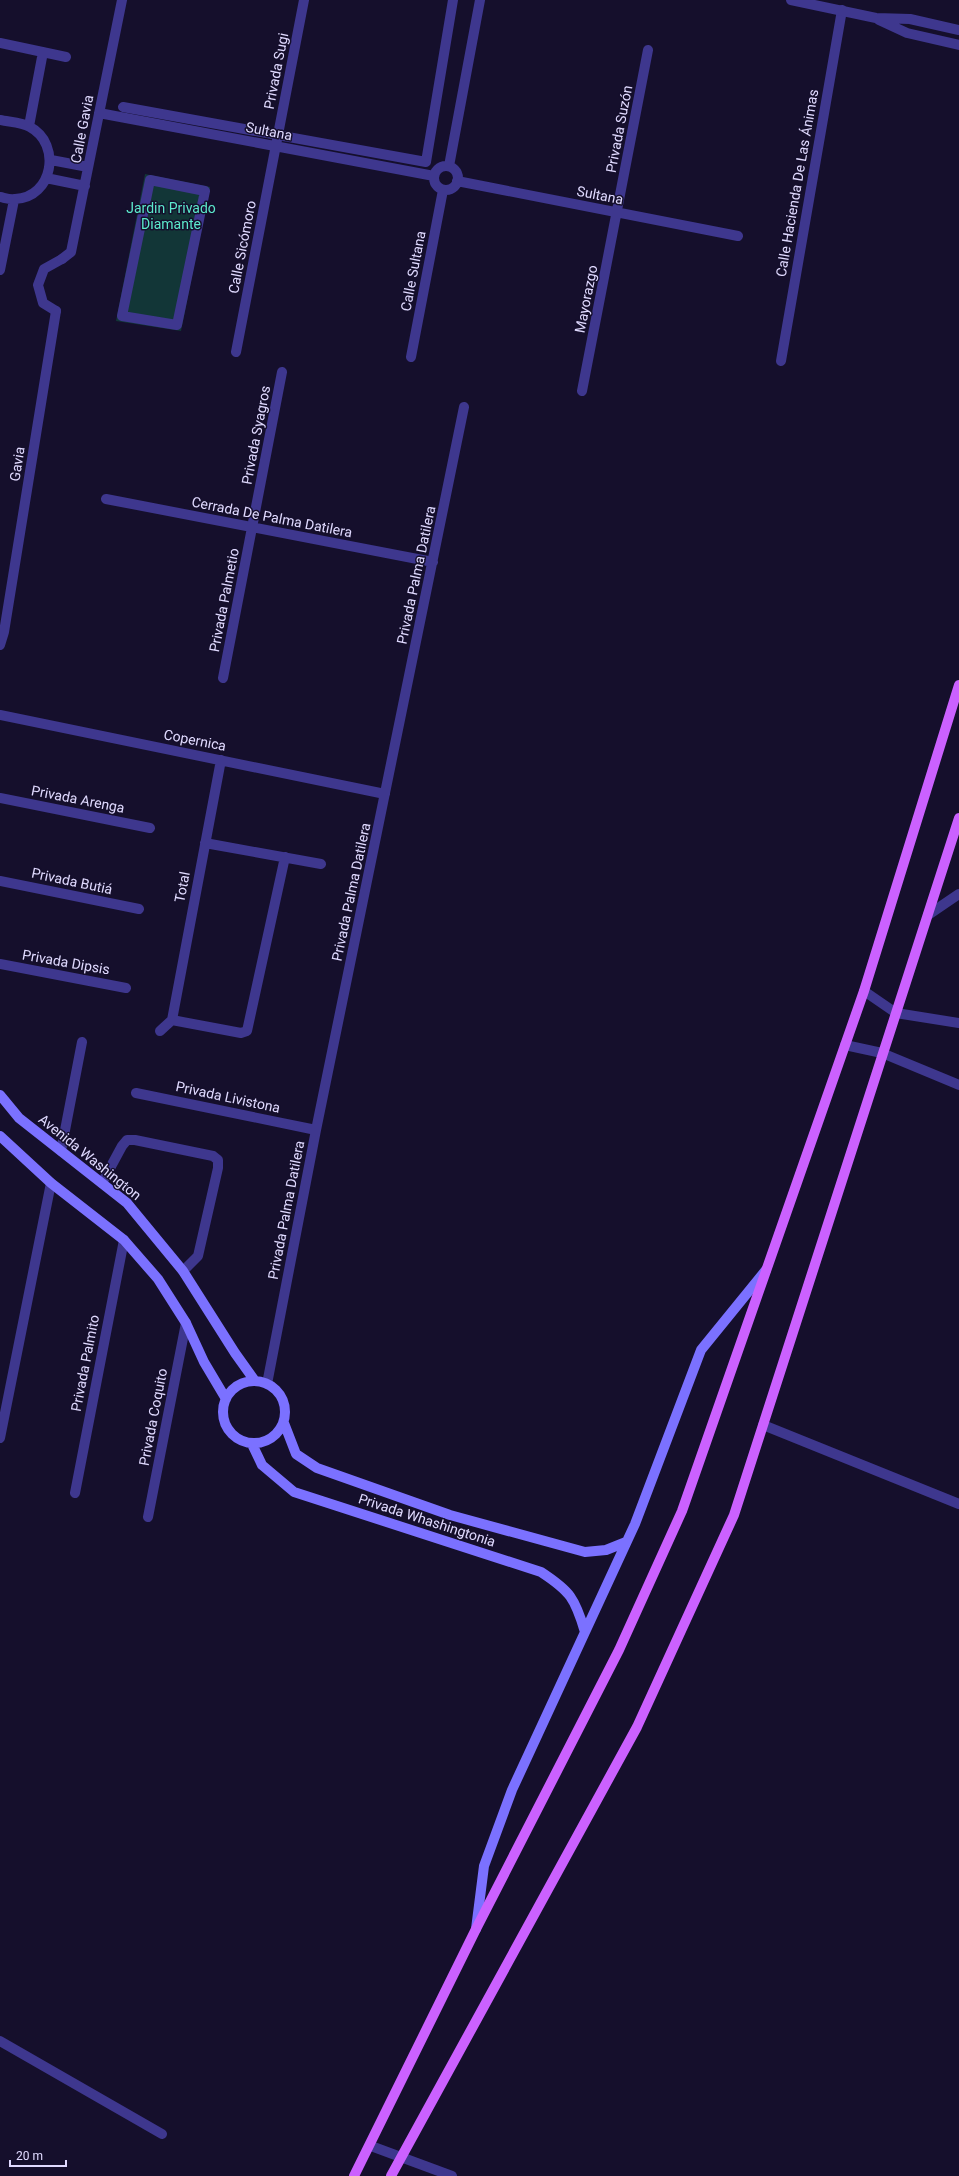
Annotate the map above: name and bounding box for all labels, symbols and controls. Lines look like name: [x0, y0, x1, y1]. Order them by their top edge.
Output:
street label: Privada Sugi: [261, 31, 291, 111]
street label: Privada Suzón: [603, 84, 635, 174]
street label: Calle Hacienda De Las Ánimas: [772, 88, 821, 278]
street label: Calle Gavia: [68, 93, 96, 165]
street label: Sultana: [244, 119, 294, 143]
street label: Sultana: [575, 183, 625, 207]
street label: Calle Sicómoro: [225, 199, 259, 295]
park label: Jardin Privado Diamante: [126, 200, 216, 232]
street label: Calle Sultana: [397, 230, 429, 312]
street label: Mayorazgo: [572, 264, 600, 334]
street label: Privada Syagros: [239, 384, 273, 486]
street label: Gavia: [6, 446, 28, 482]
street label: Cerrada De Palma Datilera: [190, 494, 354, 540]
street label: Privada Palma Datilera: [394, 504, 438, 646]
street label: Privada Palmetio: [206, 547, 242, 653]
street label: Copernica: [162, 726, 228, 754]
street label: Privada Arenga: [30, 782, 126, 816]
street label: Privada Palma Datilera: [329, 821, 373, 963]
street label: Privada Butiá: [30, 865, 114, 897]
street label: Total: [171, 870, 193, 904]
street label: Privada Dipsis: [21, 946, 111, 978]
street label: Privada Livistona: [174, 1078, 282, 1116]
street label: Avenida Washington: [36, 1111, 144, 1203]
street label: Privada Palma Datilera: [265, 1139, 307, 1281]
street label: Privada Palmito: [68, 1313, 102, 1413]
street label: Privada Coquito: [136, 1367, 170, 1467]
street label: Privada Whashingtonia: [356, 1490, 498, 1550]
scale bar: [10, 2142, 66, 2168]
text: 20 m: [16, 2149, 43, 2163]

